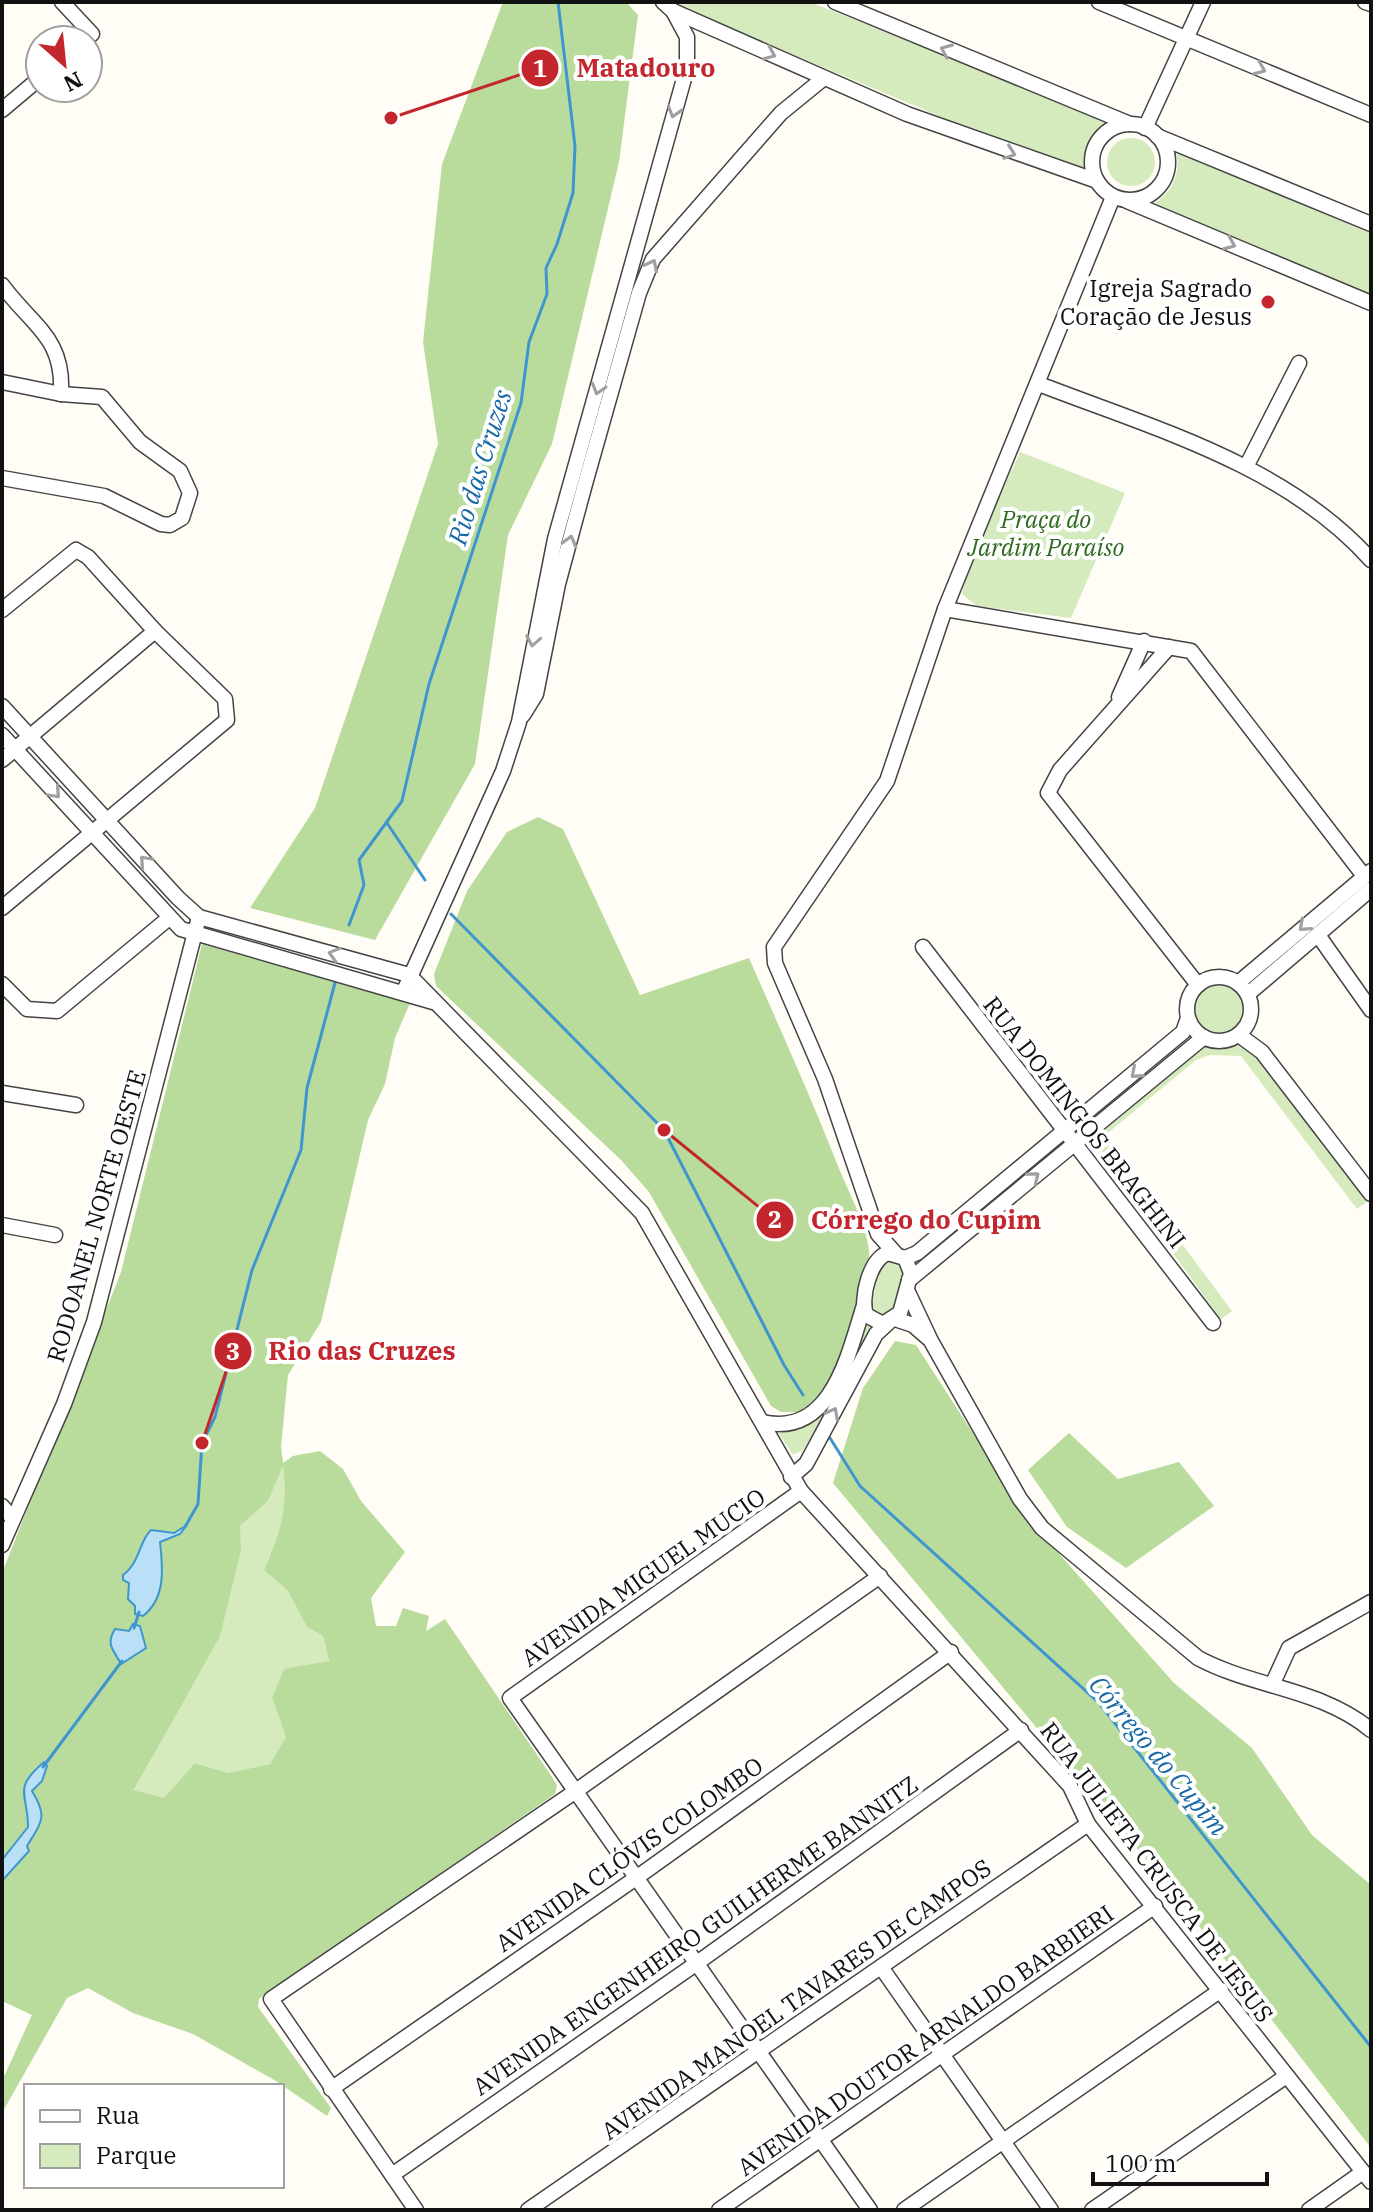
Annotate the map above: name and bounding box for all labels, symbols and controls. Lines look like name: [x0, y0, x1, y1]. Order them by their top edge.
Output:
north arrow: [24, 24, 104, 104]
callout: Matadouro: [520, 43, 731, 93]
one-way arrow: [762, 44, 776, 60]
one-way arrow: [939, 44, 954, 60]
text: Matadouro: [576, 50, 716, 84]
text: 1: [533, 52, 547, 84]
one-way arrow: [1251, 59, 1266, 75]
text: N: [59, 65, 88, 99]
one-way arrow: [667, 104, 683, 118]
one-way arrow: [1003, 143, 1017, 160]
one-way arrow: [1221, 234, 1236, 250]
one-way arrow: [642, 259, 657, 274]
place label: Igreja Sagrado Coração de Jesus: [1060, 272, 1252, 332]
marker: Igreja Sagrado Coração de Jesus: [1259, 293, 1277, 311]
one-way arrow: [591, 382, 607, 396]
water label: Rio das Cruzes: [439, 385, 519, 549]
park label: Praça do Jardim Paraíso: [967, 503, 1125, 563]
one-way arrow: [560, 534, 577, 548]
one-way arrow: [525, 634, 542, 647]
one-way arrow: [45, 783, 59, 798]
one-way arrow: [139, 856, 154, 870]
one-way arrow: [1298, 916, 1313, 931]
one-way arrow: [328, 947, 342, 963]
street label: RUA DOMINGOS BRAGHINI: [976, 989, 1194, 1255]
one-way arrow: [1130, 1063, 1145, 1077]
street label: RODOANEL NORTE OESTE: [39, 1066, 153, 1366]
one-way arrow: [1025, 1173, 1040, 1187]
callout: Córrego do Cupim: [755, 1195, 1057, 1245]
text: Córrego do Cupim: [811, 1202, 1041, 1236]
text: 2: [768, 1203, 782, 1235]
callout: Rio das Cruzes: [213, 1326, 472, 1376]
text: Rio das Cruzes: [268, 1333, 456, 1367]
text: 3: [226, 1335, 240, 1367]
one-way arrow: [824, 1406, 839, 1421]
street label: AVENIDA MIGUEL MUCIO: [515, 1480, 771, 1674]
water label: Córrego do Cupim: [1082, 1668, 1236, 1842]
street label: RUA JULIETA CRUSCA DE JESUS: [1033, 1715, 1281, 2029]
street label: AVENIDA CLÓVIS COLOMBO: [489, 1749, 769, 1959]
street label: AVENIDA ENGENHEIRO GUILHERME BANNITZ: [466, 1768, 924, 2102]
street label: AVENIDA MANOEL TAVARES DE CAMPOS: [595, 1851, 997, 2147]
street label: AVENIDA DOUTOR ARNALDO BARBIERI: [731, 1897, 1119, 2183]
legend: [24, 2084, 284, 2188]
text: Rua: [96, 2099, 140, 2131]
scale bar: [1093, 2136, 1267, 2186]
text: Parque: [96, 2139, 176, 2171]
text: 100 m: [1105, 2147, 1177, 2179]

